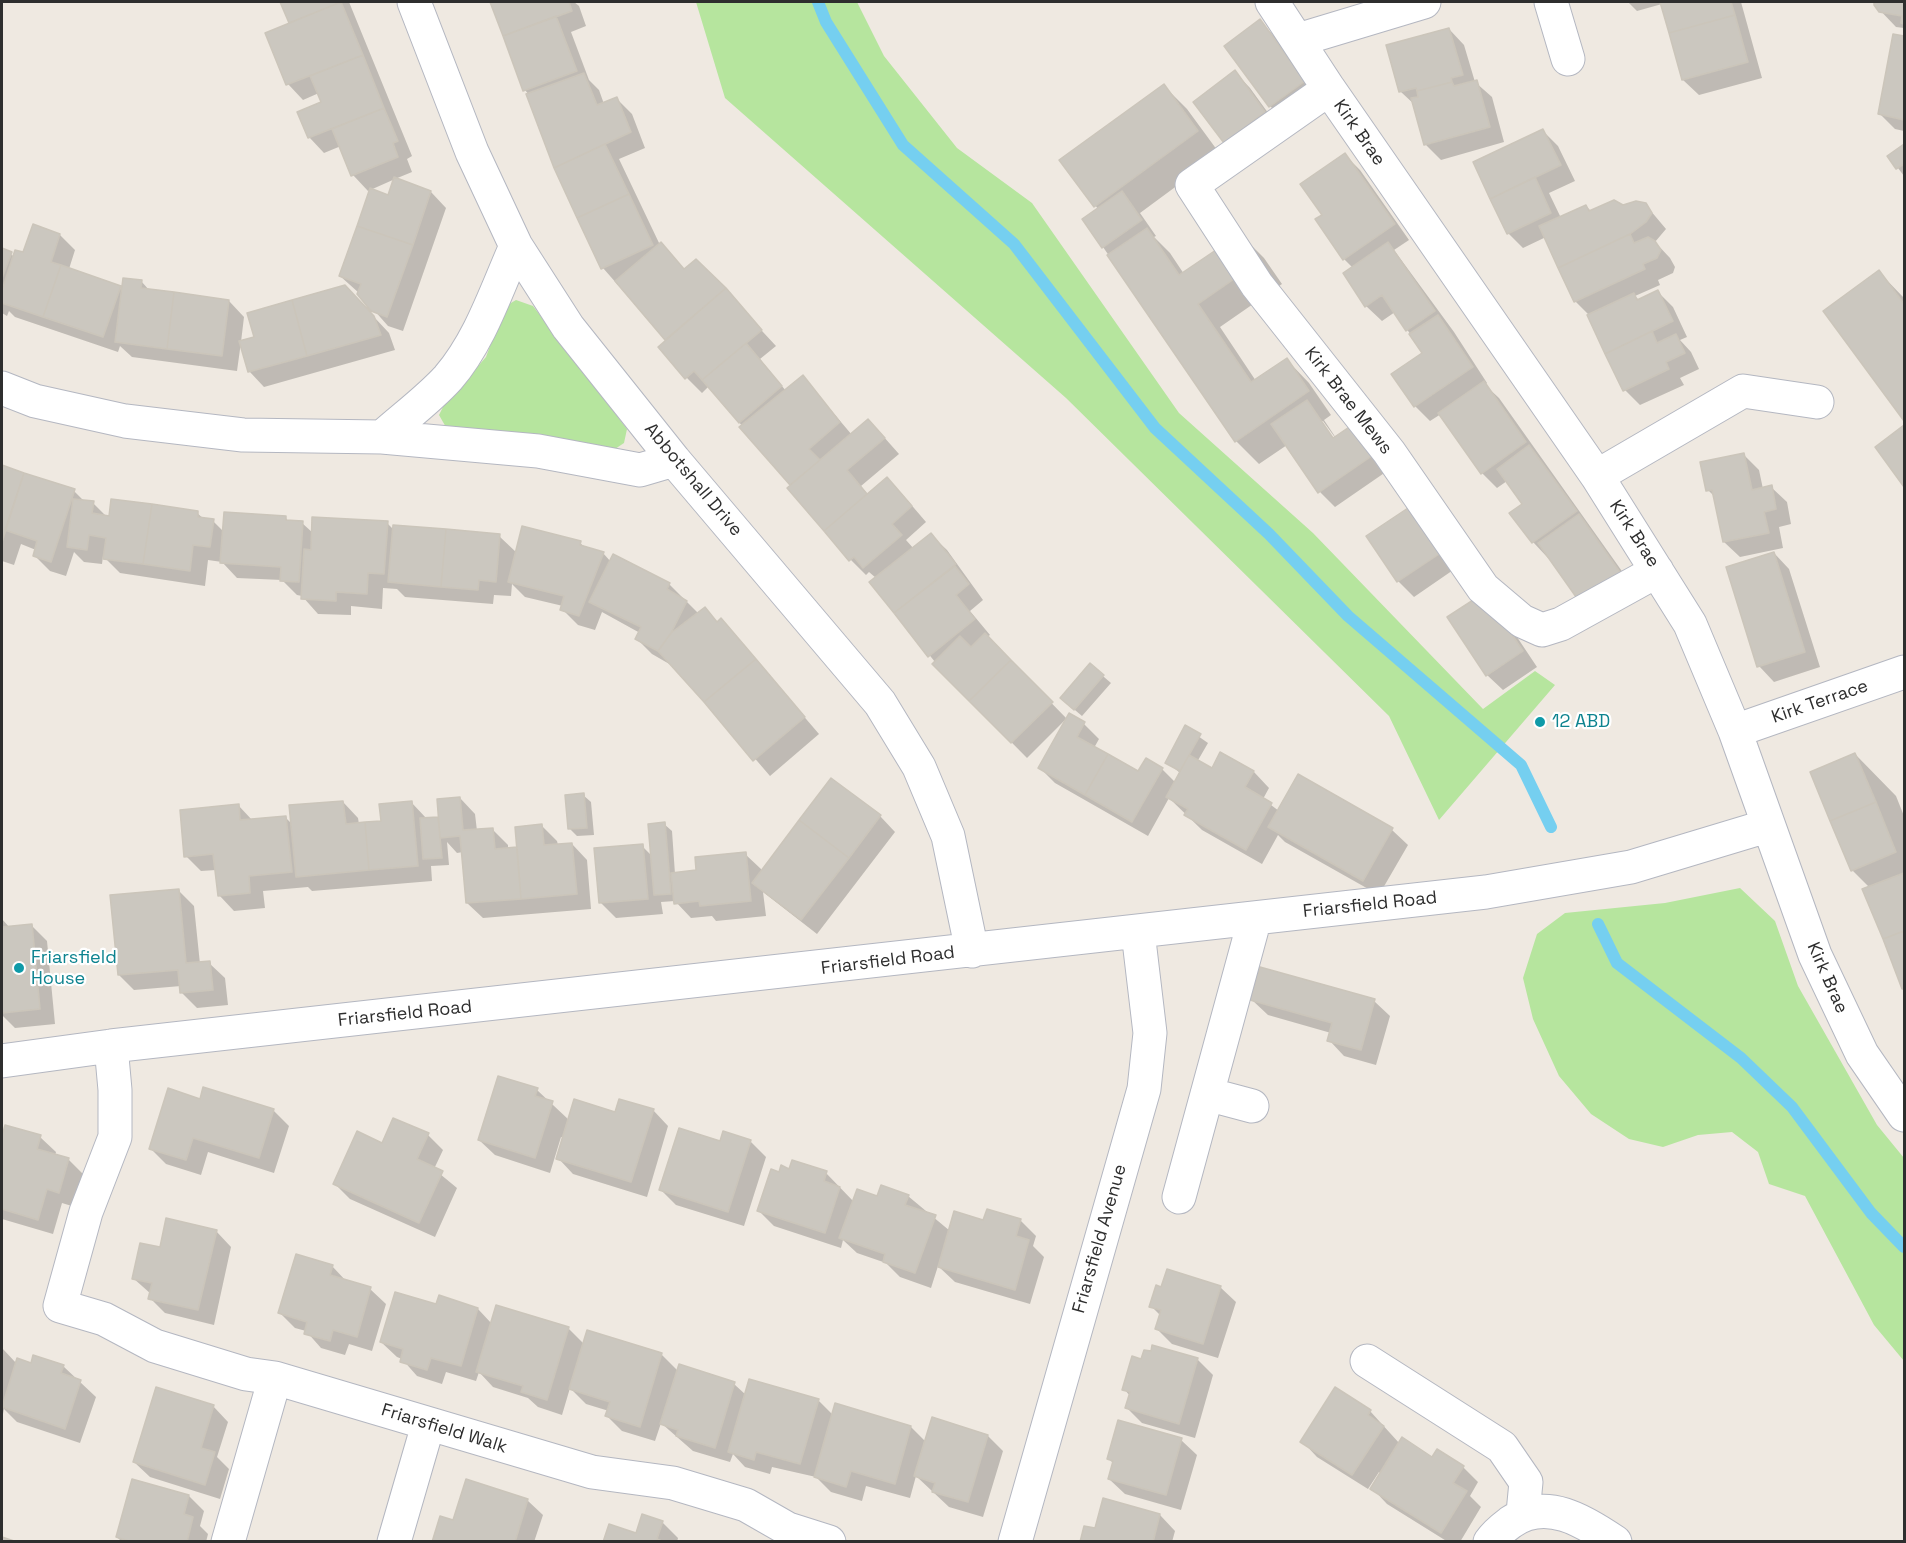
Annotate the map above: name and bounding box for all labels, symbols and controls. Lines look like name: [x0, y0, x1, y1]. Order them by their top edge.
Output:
street label: Kirk Brae: [1328, 96, 1390, 170]
street label: Kirk Brae Mews: [1299, 343, 1397, 459]
street label: Abbotshall Drive: [639, 419, 747, 541]
street label: Kirk Brae: [1604, 496, 1664, 572]
street label: Kirk Terrace: [1769, 675, 1871, 729]
place label: 12 ABD: [1552, 711, 1610, 733]
marker: 12 ABD: [1533, 715, 1547, 729]
street label: Friarsfield Road: [1302, 887, 1438, 923]
street label: Kirk Brae: [1802, 939, 1852, 1017]
street label: Friarsfield Road: [820, 942, 956, 980]
place label: Friarsfield House: [31, 947, 117, 990]
marker: Friarsfield House: [12, 961, 26, 975]
street label: Friarsfield Road: [337, 996, 473, 1032]
street label: Friarsfield Avenue: [1068, 1162, 1132, 1316]
street label: Friarsfield Walk: [378, 1400, 510, 1458]

